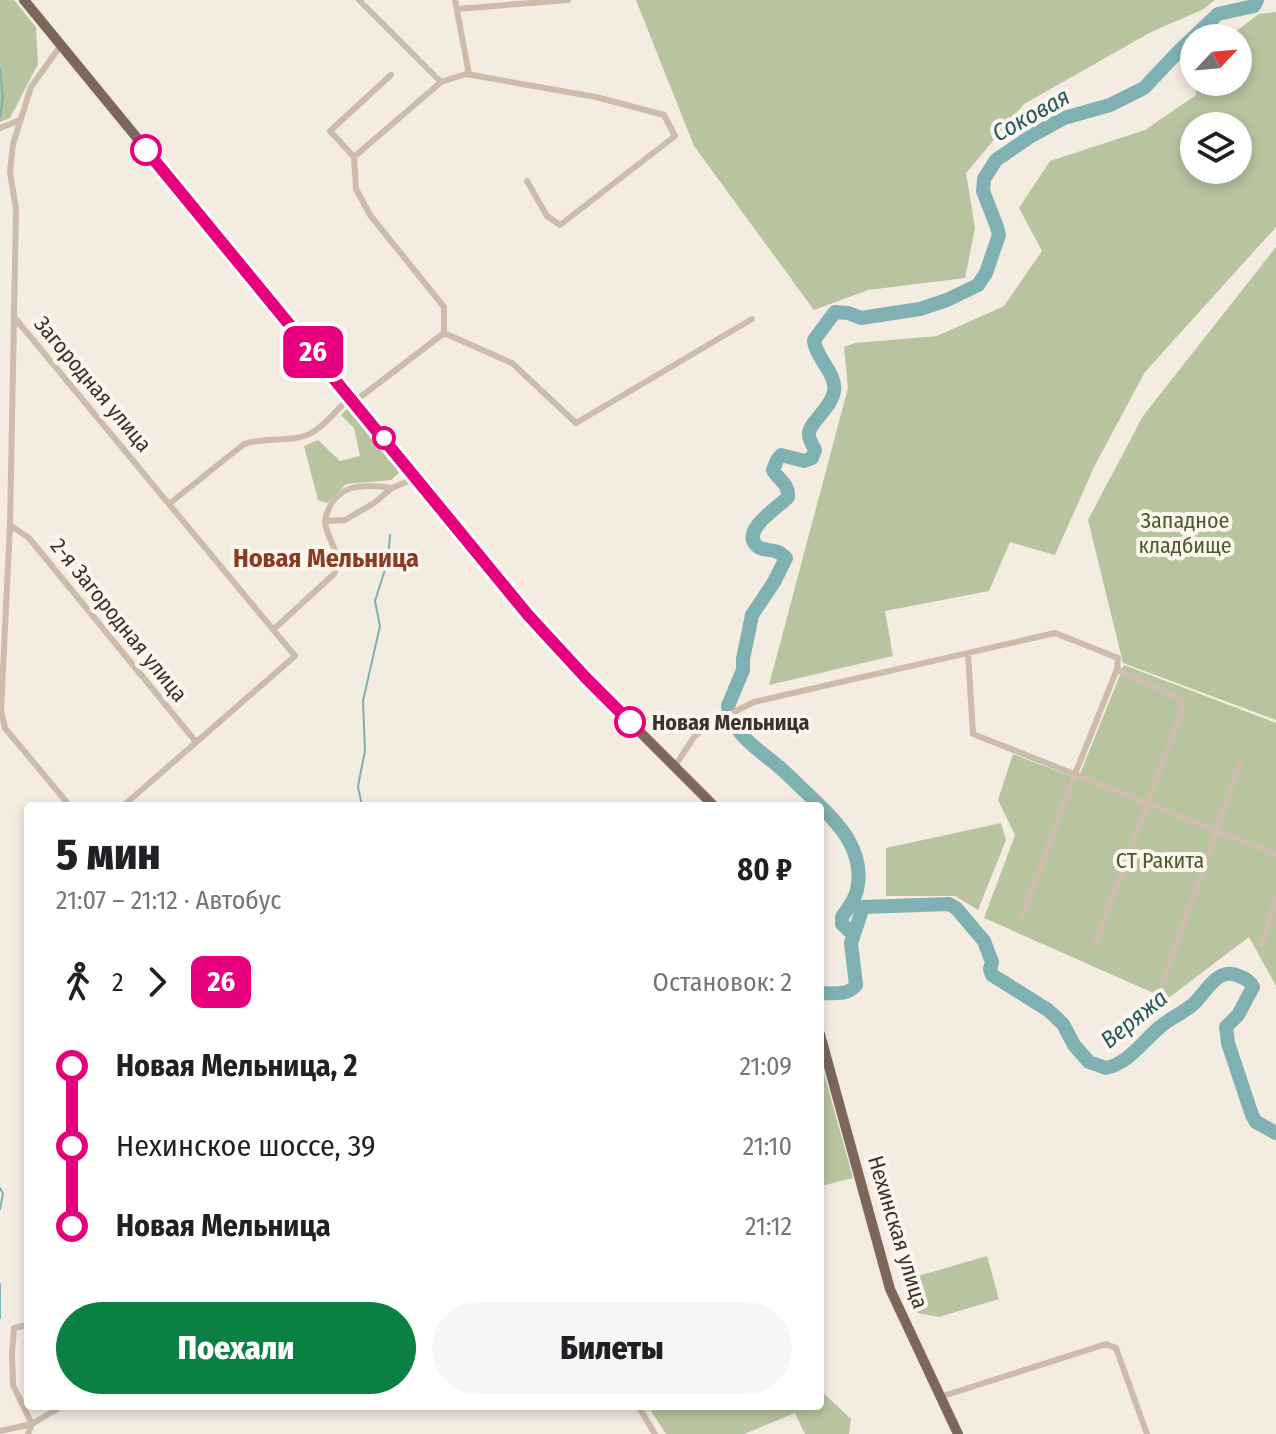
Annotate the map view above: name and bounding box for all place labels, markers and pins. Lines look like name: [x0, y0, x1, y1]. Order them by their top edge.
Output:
unlabelled marker: [131, 135, 161, 165]
unlabelled marker: [373, 427, 395, 449]
marker: Новая Мельница: [615, 707, 645, 737]
place label: Новая Мельница: [652, 709, 809, 736]

